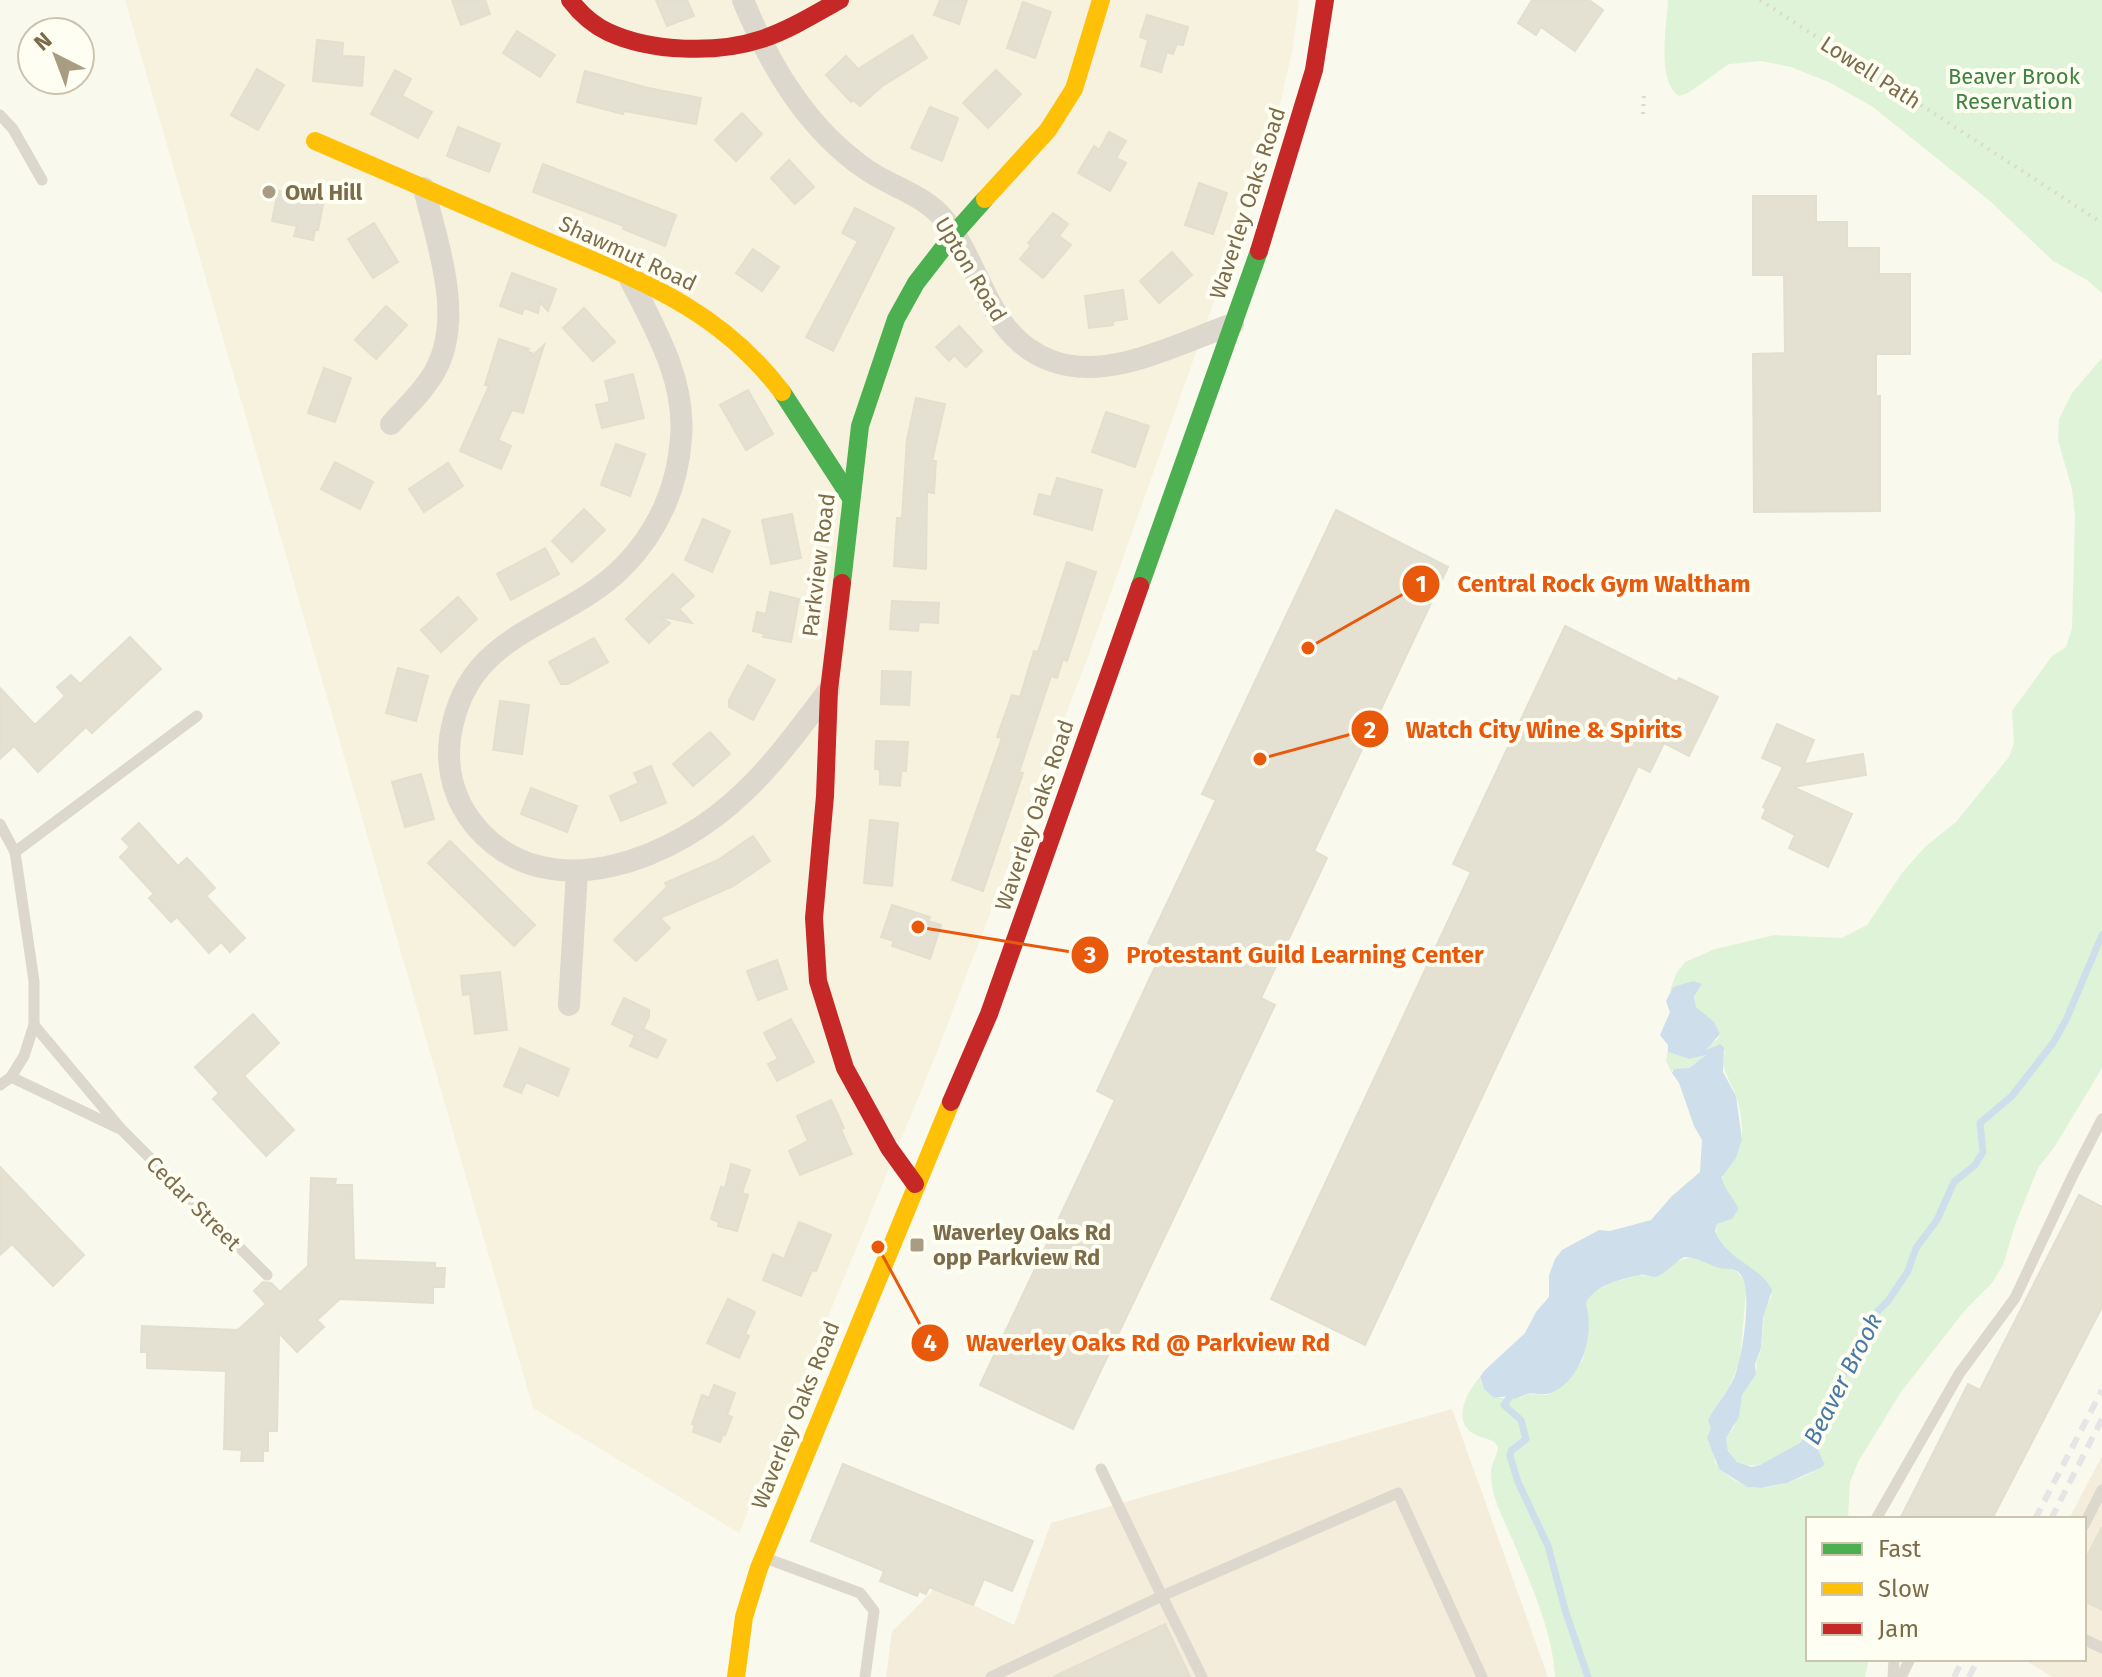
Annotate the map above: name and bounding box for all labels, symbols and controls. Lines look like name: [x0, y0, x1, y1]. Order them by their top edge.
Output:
north arrow: [16, 16, 96, 96]
text: N: [28, 27, 57, 56]
street label: Lowell Path: [1816, 30, 1926, 115]
park label: Beaver Brook Reservation: [1948, 63, 2081, 115]
street label: Waverley Oaks Road: [1204, 104, 1291, 303]
place label: Owl Hill: [285, 179, 363, 206]
marker: Owl Hill: [260, 183, 278, 201]
street label: Shawmut Road: [555, 210, 701, 297]
street label: Upton Road: [929, 212, 1012, 327]
street label: Parkview Road: [796, 492, 841, 638]
callout: Central Rock Gym Waltham: [1401, 560, 1766, 608]
text: 1: [1415, 570, 1427, 598]
text: Central Rock Gym Waltham: [1457, 570, 1751, 598]
callout: Watch City Wine & Spirits: [1350, 705, 1699, 753]
street label: Waverley Oaks Road: [989, 716, 1080, 914]
text: 2: [1364, 716, 1376, 744]
text: Watch City Wine & Spirits: [1406, 716, 1683, 744]
callout: Protestant Guild Learning Center: [1070, 931, 1499, 979]
text: 3: [1083, 941, 1096, 969]
text: Protestant Guild Learning Center: [1126, 941, 1484, 969]
street label: Cedar Street: [141, 1150, 247, 1256]
place label: Waverley Oaks Rd opp Parkview Rd: [933, 1219, 1111, 1271]
marker: Waverley Oaks Rd opp Parkview Rd: [908, 1236, 926, 1254]
water label: Beaver Brook: [1798, 1309, 1888, 1449]
street label: Waverley Oaks Road: [745, 1317, 845, 1513]
callout: Waverley Oaks Rd @ Parkview Rd: [910, 1319, 1347, 1367]
text: 4: [923, 1329, 937, 1357]
text: Waverley Oaks Rd @ Parkview Rd: [966, 1329, 1330, 1357]
legend: [1806, 1517, 2086, 1661]
text: Fast: [1878, 1535, 1921, 1563]
text: Slow: [1878, 1575, 1929, 1603]
text: Jam: [1878, 1615, 1919, 1643]

